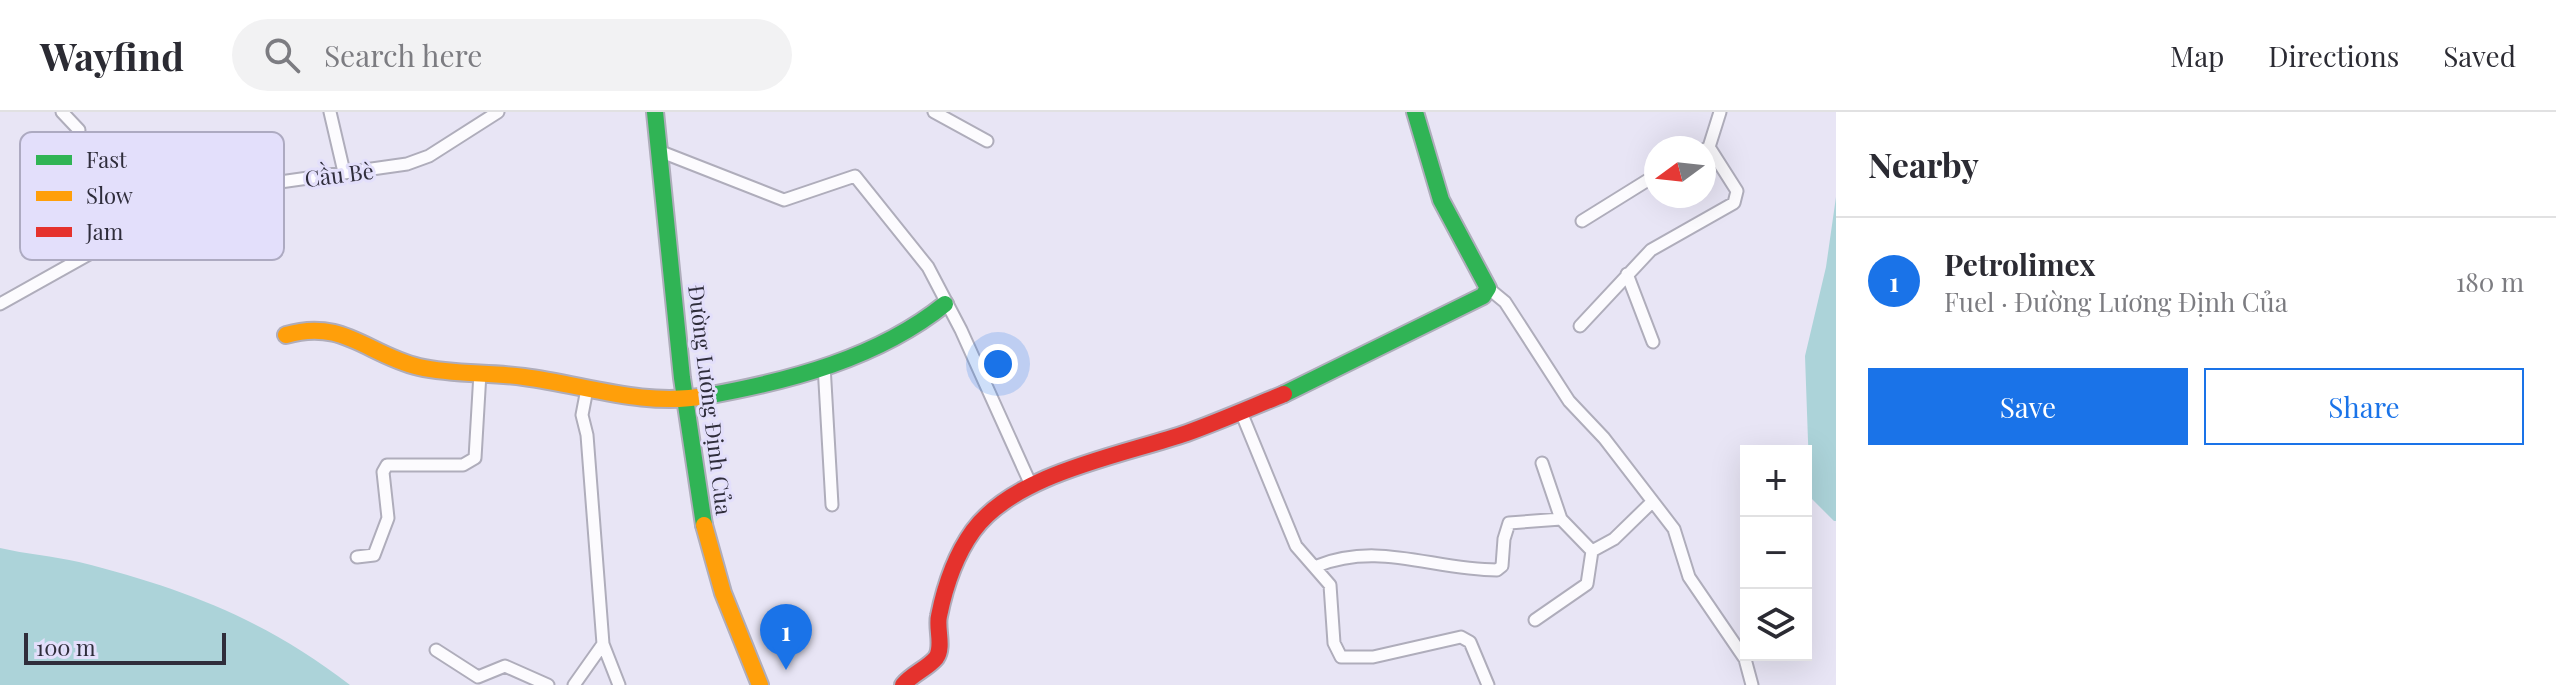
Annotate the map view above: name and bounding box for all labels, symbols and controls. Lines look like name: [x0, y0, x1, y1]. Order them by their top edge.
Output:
search box: [232, 19, 792, 91]
text: Wayfind: [40, 30, 184, 81]
icon: search: [260, 33, 304, 77]
text: Search here: [324, 35, 483, 75]
text: Map: [2170, 37, 2224, 74]
text: Directions: [2268, 37, 2399, 74]
text: Saved: [2443, 37, 2516, 74]
legend: [20, 132, 284, 260]
north arrow: [1644, 136, 1716, 208]
text: Nearby: [1868, 141, 1979, 187]
text: Fast: [86, 144, 128, 174]
street label: Cầu Bè: [303, 154, 375, 193]
text: Slow: [86, 180, 133, 210]
text: Jam: [85, 216, 124, 246]
text: Petrolimex: [1944, 244, 2095, 284]
text: 1: [1889, 264, 1899, 299]
text: 180 m: [2456, 264, 2524, 299]
street label: Đường Lương Định Của: [682, 283, 740, 517]
text: Fuel · Đường Lương Định Của: [1944, 284, 2288, 319]
your location: [978, 344, 1018, 384]
button: Save: [1868, 368, 2188, 445]
button: Share: [2204, 368, 2524, 445]
map controls: [1740, 445, 1812, 661]
button: +: [1740, 445, 1812, 517]
button: −: [1740, 517, 1812, 589]
button: layers: [1740, 589, 1812, 661]
pin: 1: [760, 604, 812, 670]
scale bar: [24, 629, 226, 665]
text: 100 m: [36, 632, 96, 662]

